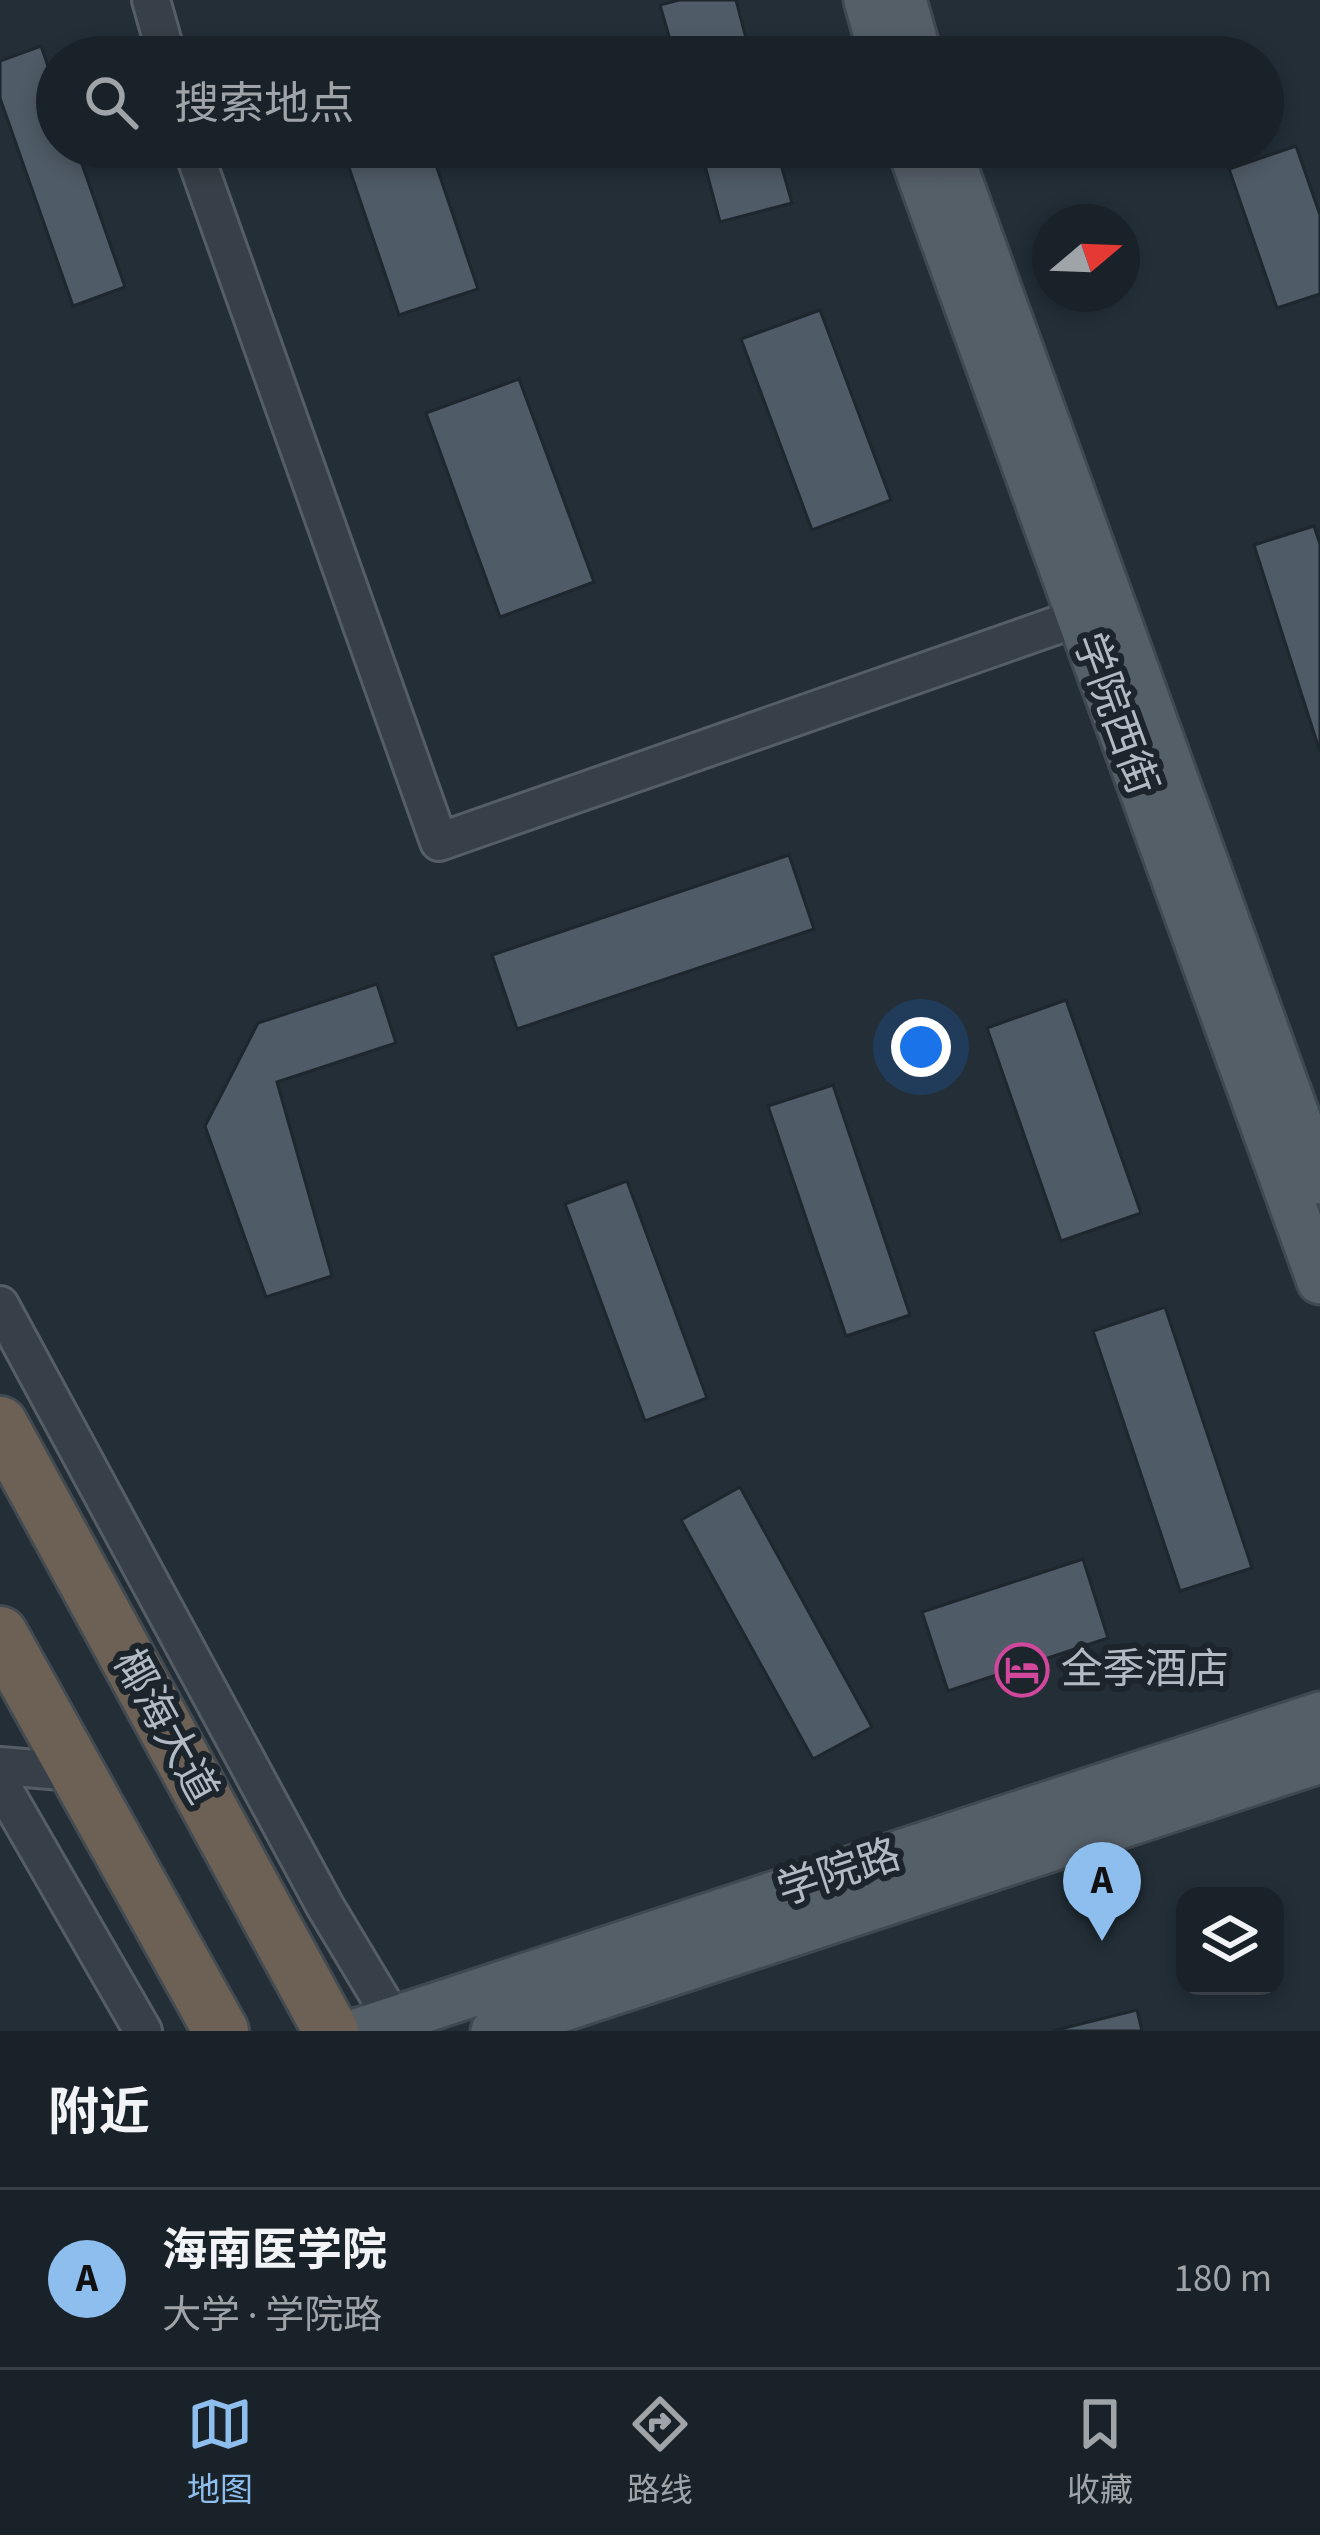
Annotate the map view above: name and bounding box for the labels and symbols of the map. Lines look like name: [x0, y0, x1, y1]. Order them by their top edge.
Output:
north arrow: [1032, 204, 1140, 312]
street label: 学院西街: [1058, 625, 1172, 803]
your location: [891, 1017, 951, 1077]
street label: 椰海大道: [98, 1639, 232, 1815]
place label: 全季酒店: [1061, 1640, 1229, 1700]
hotel icon: 全季酒店: [994, 1642, 1050, 1698]
street label: 学院路: [770, 1825, 908, 1921]
pin: A: [1063, 1842, 1141, 1941]

